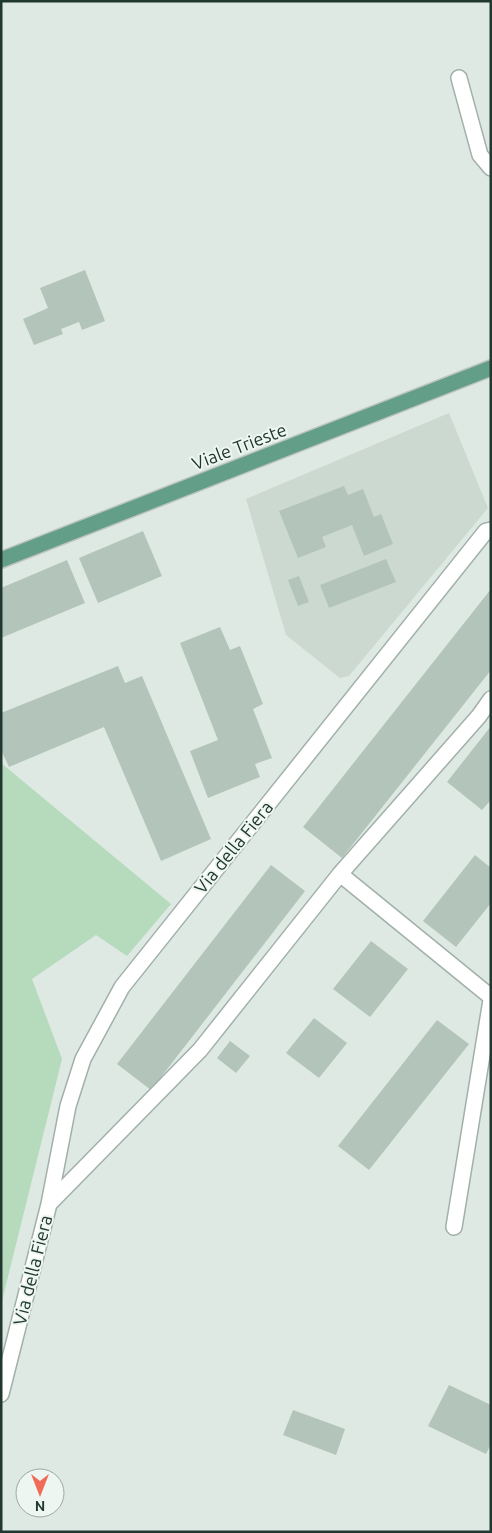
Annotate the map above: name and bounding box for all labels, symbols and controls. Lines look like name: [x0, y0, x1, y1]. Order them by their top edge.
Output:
street label: Viale Trieste: [189, 419, 289, 473]
street label: Via della Fiera: [190, 797, 276, 897]
street label: Via della Fiera: [9, 1213, 55, 1327]
north arrow: [15, 1468, 65, 1518]
text: N: [35, 1498, 45, 1514]

